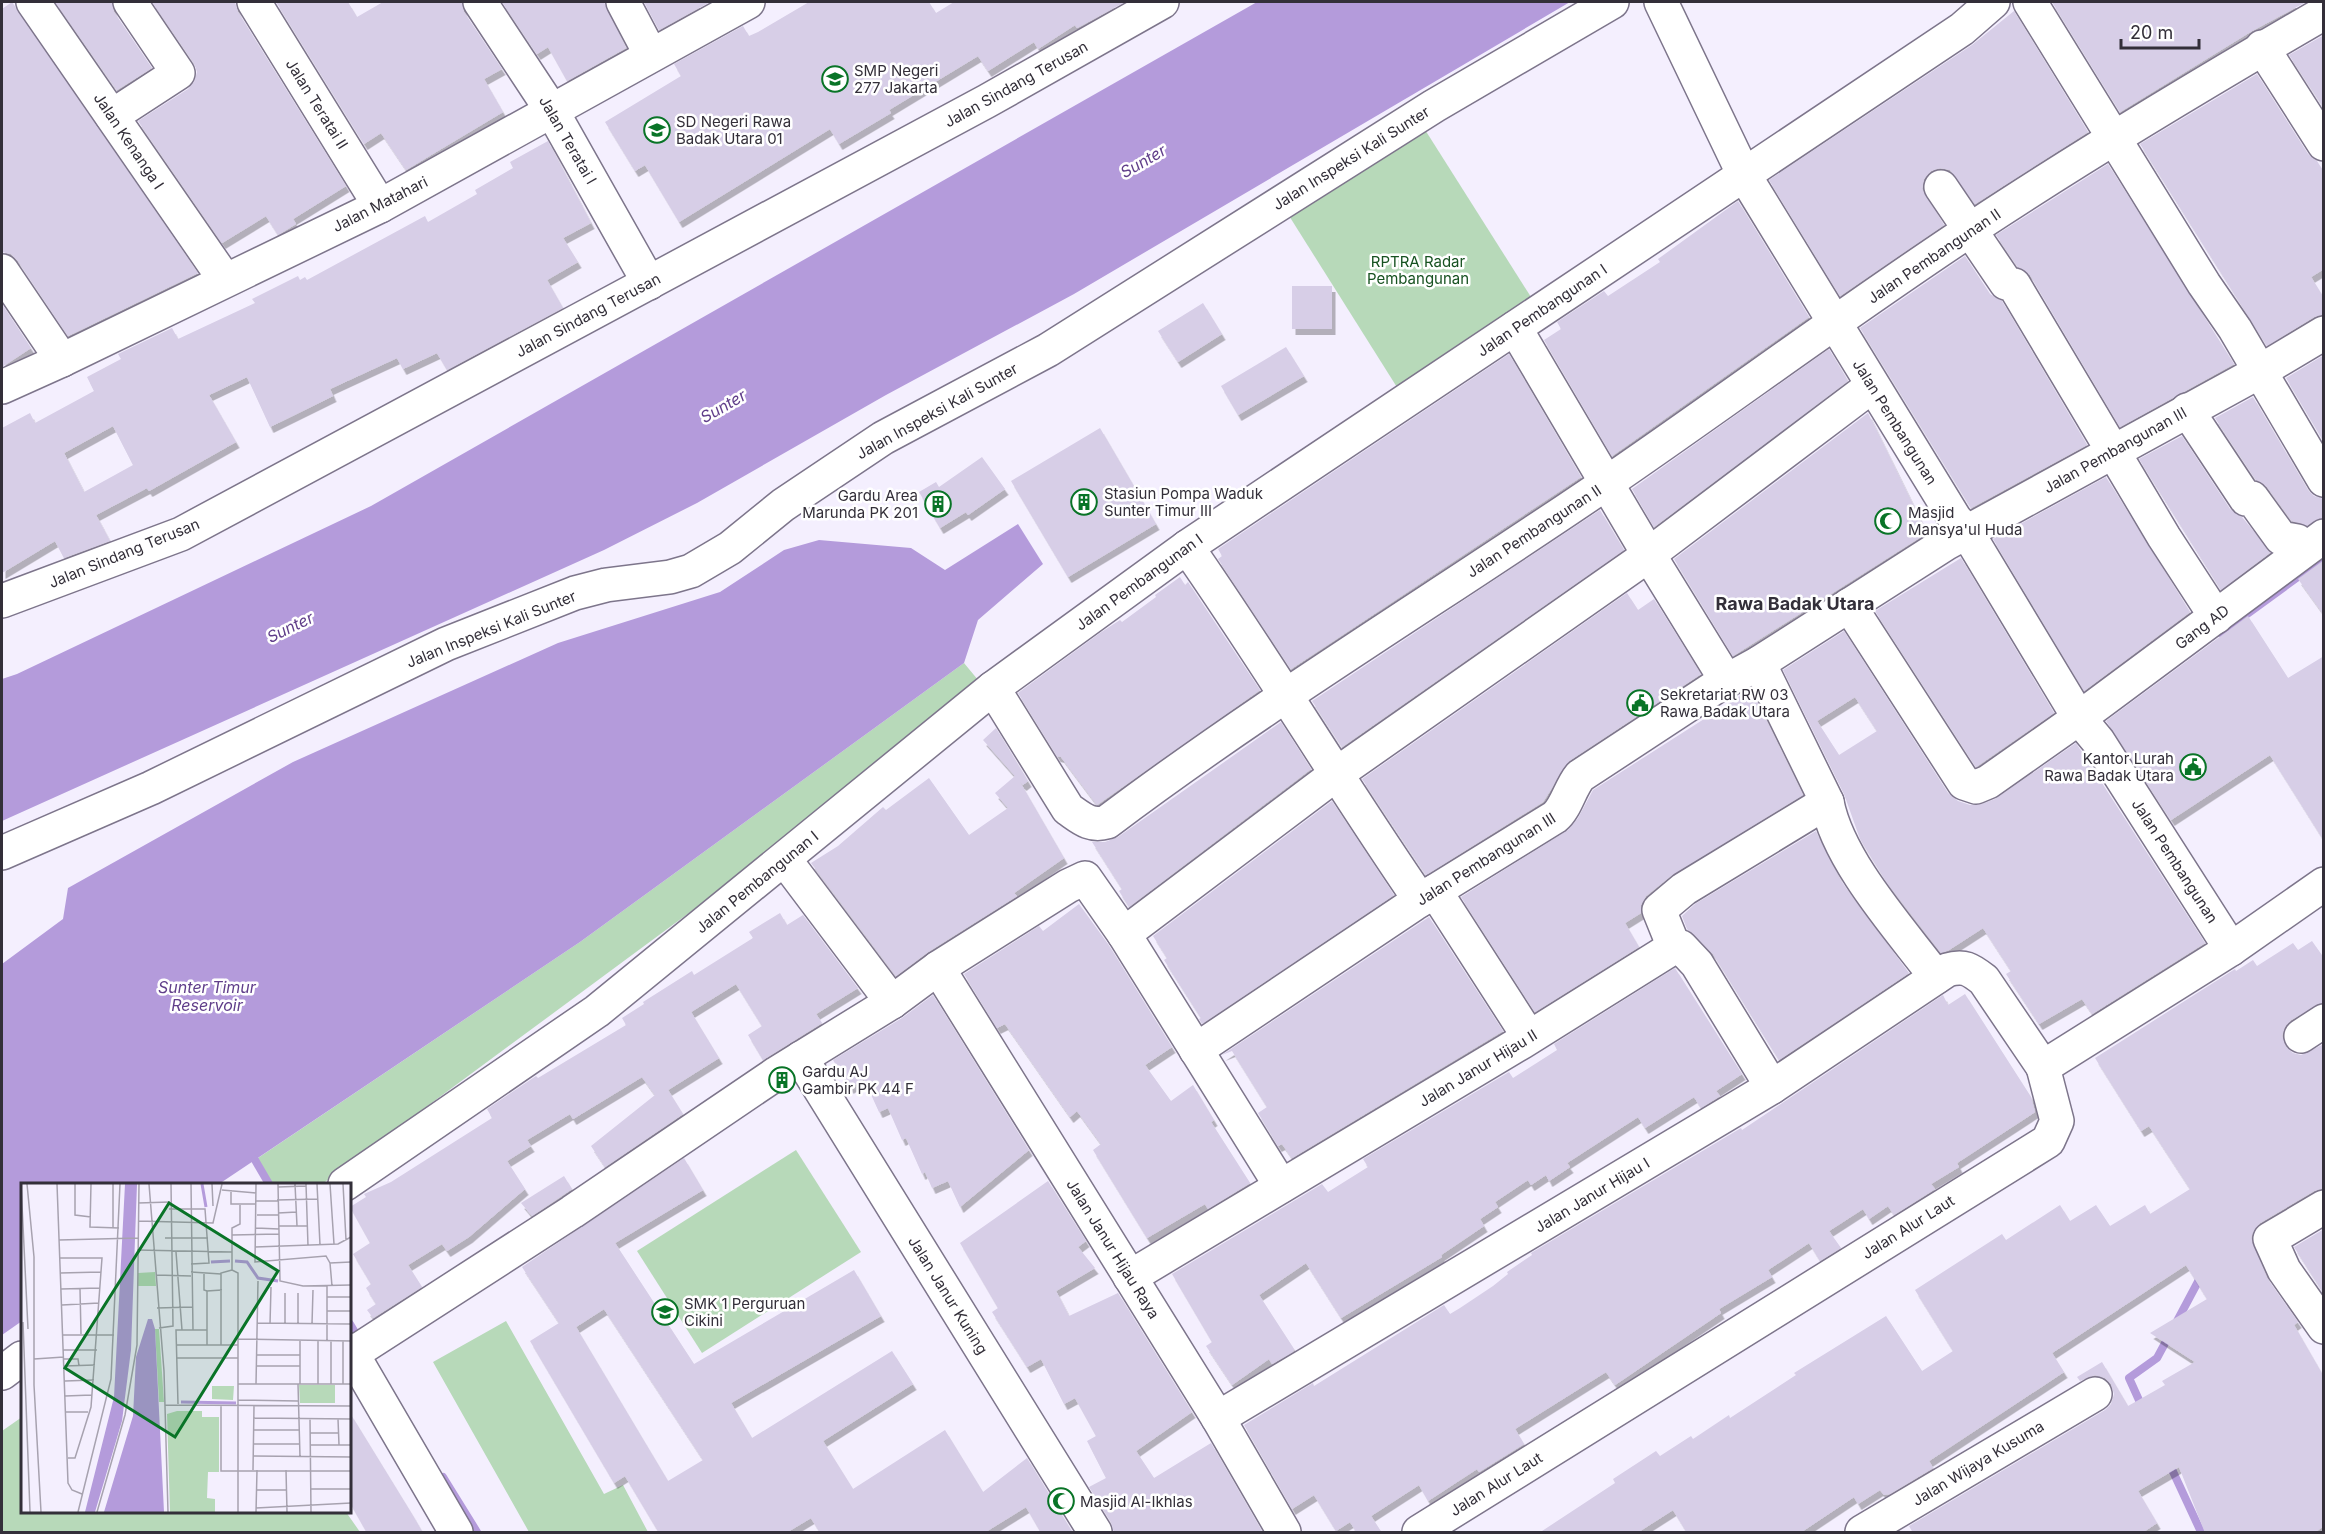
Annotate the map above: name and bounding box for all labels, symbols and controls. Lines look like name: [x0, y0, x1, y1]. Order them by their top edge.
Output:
scale bar: [2121, 12, 2199, 50]
text: 20 m: [2130, 22, 2173, 43]
street label: Jalan Sindang Terusan: [941, 37, 1091, 131]
street label: Jalan Teratai II: [282, 55, 352, 153]
place label: SMP Negeri 277 Jakarta: [854, 61, 938, 97]
school or university icon: SMP Negeri 277 Jakarta: [820, 64, 850, 94]
street label: Jalan Kenanga I: [90, 89, 168, 193]
street label: Jalan Teratai I: [535, 92, 601, 188]
street label: Jalan Inspeksi Kali Sunter: [1269, 102, 1433, 214]
place label: SD Negeri Rawa Badak Utara 01: [676, 112, 791, 148]
school or university icon: SD Negeri Rawa Badak Utara 01: [642, 115, 672, 145]
water label: Sunter: [1117, 139, 1170, 182]
street label: Jalan Matahari: [329, 172, 431, 236]
street label: Jalan Pembangunan II: [1864, 204, 2004, 308]
park label: RPTRA Radar Pembangunan: [1367, 252, 1469, 288]
street label: Jalan Pembangunan I: [1473, 259, 1611, 361]
street label: Jalan Sindang Terusan: [512, 269, 664, 361]
street label: Jalan Pembangunan: [1849, 356, 1941, 488]
street label: Jalan Inspeksi Kali Sunter: [853, 359, 1021, 463]
water label: Sunter: [697, 384, 750, 427]
street label: Jalan Pembangunan III: [2040, 403, 2190, 497]
street label: Jalan Pembangunan II: [1463, 480, 1605, 582]
place label: Stasiun Pompa Waduk Sunter Timur III: [1104, 484, 1264, 520]
place label: Gardu Area Marunda PK 201: [802, 486, 918, 522]
building icon: Stasiun Pompa Waduk Sunter Timur III: [1069, 487, 1099, 517]
building icon: Gardu Area Marunda PK 201: [923, 489, 953, 519]
place label: Masjid Mansya'ul Huda: [1908, 503, 2022, 539]
mosque icon: Masjid Mansya'ul Huda: [1873, 506, 1903, 536]
street label: Jalan Sindang Terusan: [46, 514, 202, 592]
street label: Jalan Pembangunan I: [1072, 529, 1206, 635]
street label: Jalan Inspeksi Kali Sunter: [403, 586, 579, 672]
district label: Rawa Badak Utara: [1716, 593, 1874, 614]
street label: Gang AD: [2171, 600, 2233, 654]
water label: Sunter: [263, 607, 318, 647]
place label: Sekretariat RW 03 Rawa Badak Utara: [1660, 685, 1790, 721]
public building icon: Sekretariat RW 03 Rawa Badak Utara: [1625, 688, 1655, 718]
place label: Kantor Lurah Rawa Badak Utara: [2044, 749, 2174, 785]
public building icon: Kantor Lurah Rawa Badak Utara: [2178, 752, 2208, 782]
street label: Jalan Pembangunan: [2128, 795, 2222, 927]
street label: Jalan Pembangunan III: [1413, 808, 1559, 910]
street label: Jalan Pembangunan I: [692, 827, 822, 937]
water label: Sunter Timur Reservoir: [158, 977, 257, 1015]
street label: Jalan Janur Hijau II: [1415, 1025, 1541, 1111]
place label: Gardu AJ Gambir PK 44 F: [802, 1062, 914, 1098]
building icon: Gardu AJ Gambir PK 44 F: [767, 1065, 797, 1095]
street label: Jalan Janur Hijau I: [1531, 1153, 1653, 1237]
street label: Jalan Janur Hijau Raya: [1062, 1176, 1164, 1322]
inset map: [21, 1183, 351, 1513]
street label: Jalan Alur Laut: [1858, 1191, 1958, 1263]
street label: Jalan Janur Kuning: [904, 1232, 992, 1358]
place label: SMK 1 Perguruan Cikini: [684, 1294, 805, 1330]
school or university icon: SMK 1 Perguruan Cikini: [650, 1297, 680, 1327]
street label: Jalan Wijaya Kusuma: [1909, 1416, 2047, 1510]
street label: Jalan Alur Laut: [1446, 1448, 1546, 1520]
mosque icon: Masjid Al-Ikhlas: [1046, 1486, 1076, 1516]
place label: Masjid Al-Ikhlas: [1080, 1492, 1193, 1511]

